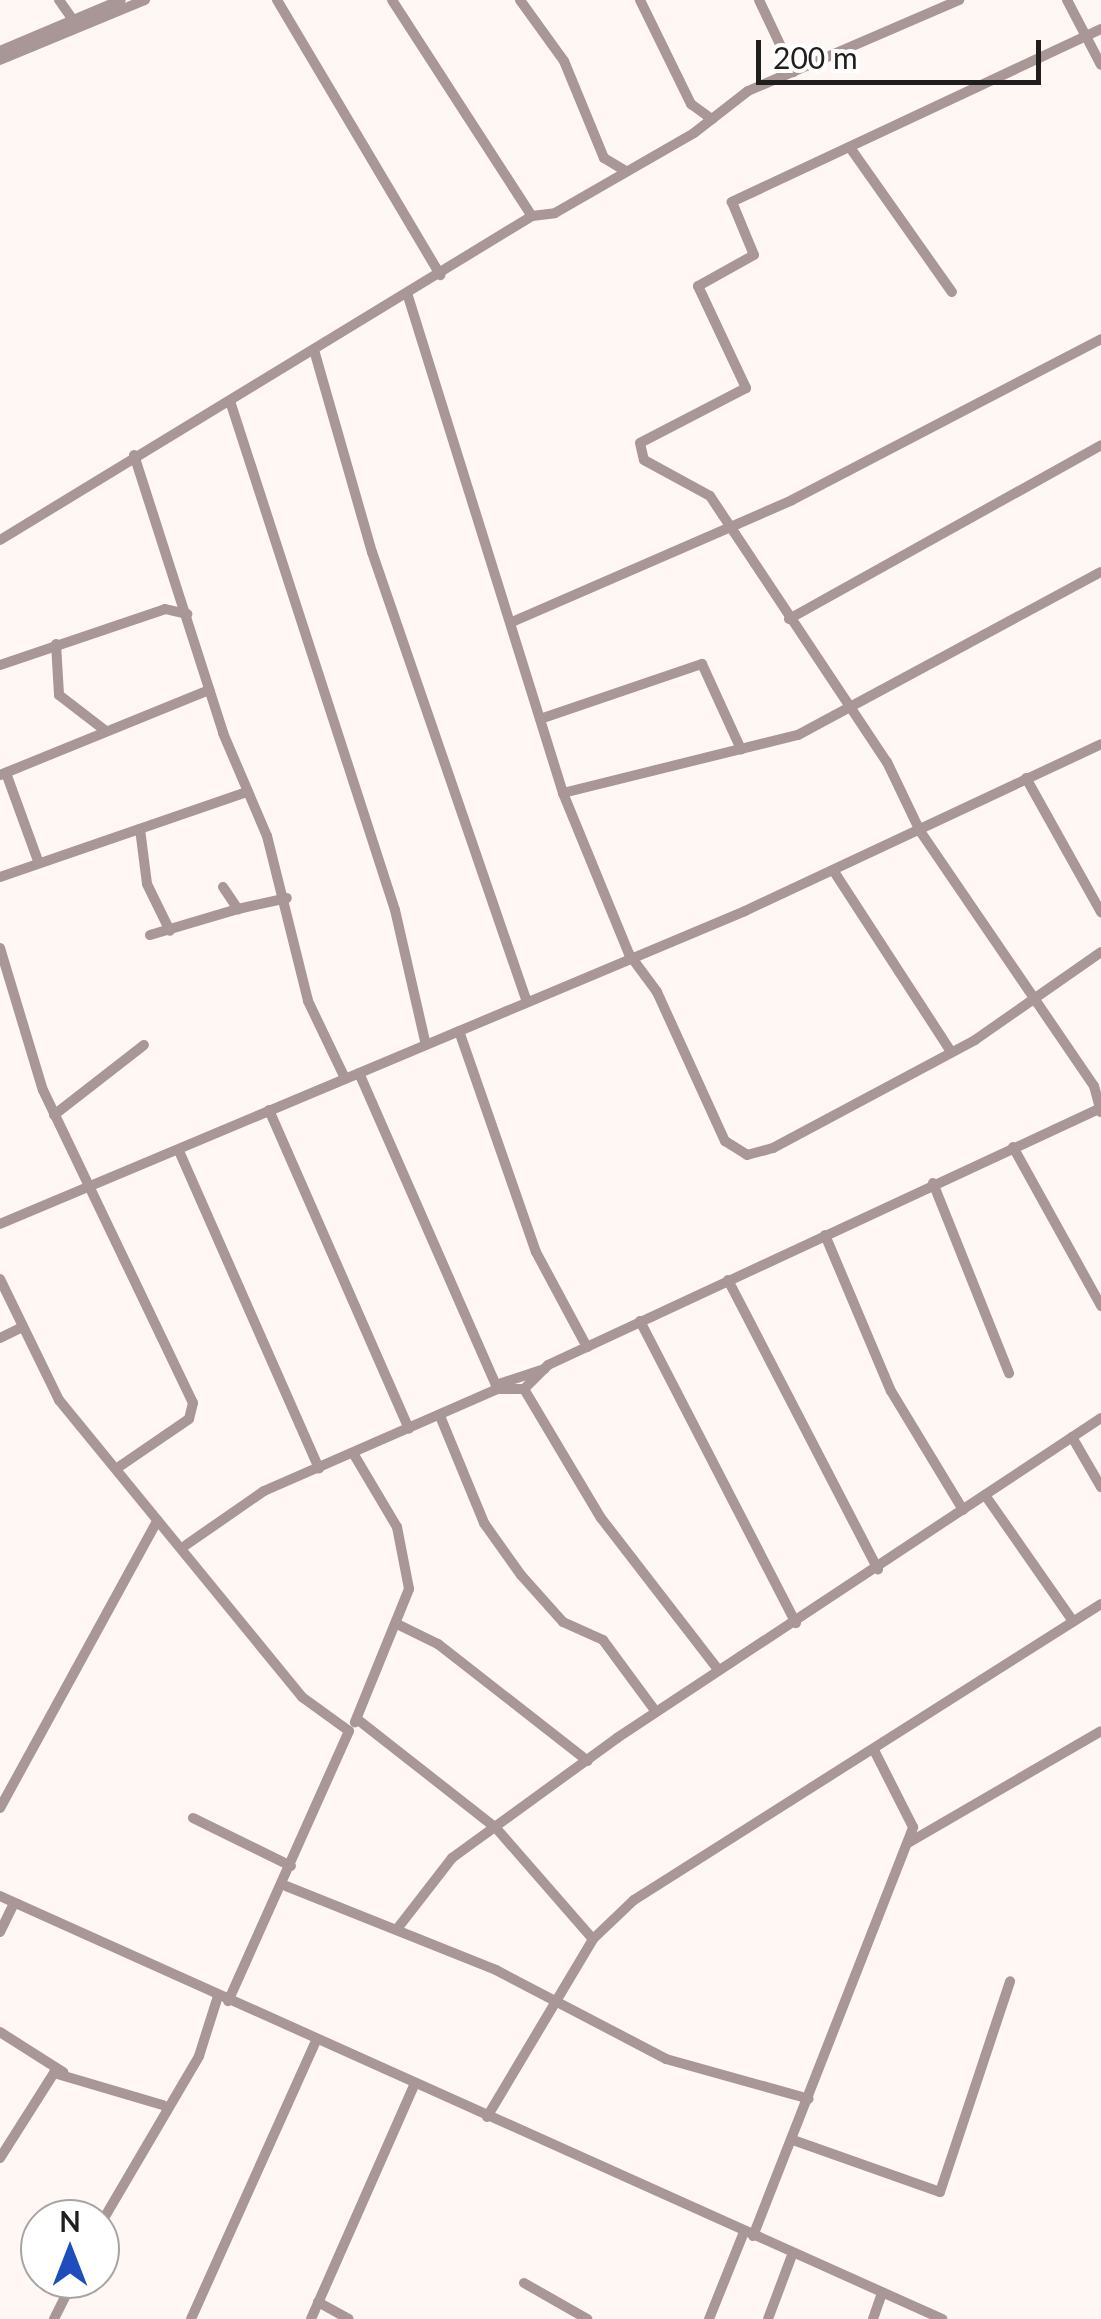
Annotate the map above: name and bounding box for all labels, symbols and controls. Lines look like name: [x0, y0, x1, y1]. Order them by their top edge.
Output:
scale bar: [761, 20, 1046, 82]
text: 200 m: [773, 39, 858, 75]
north arrow: [20, 2199, 120, 2299]
text: N: [59, 2204, 81, 2238]

